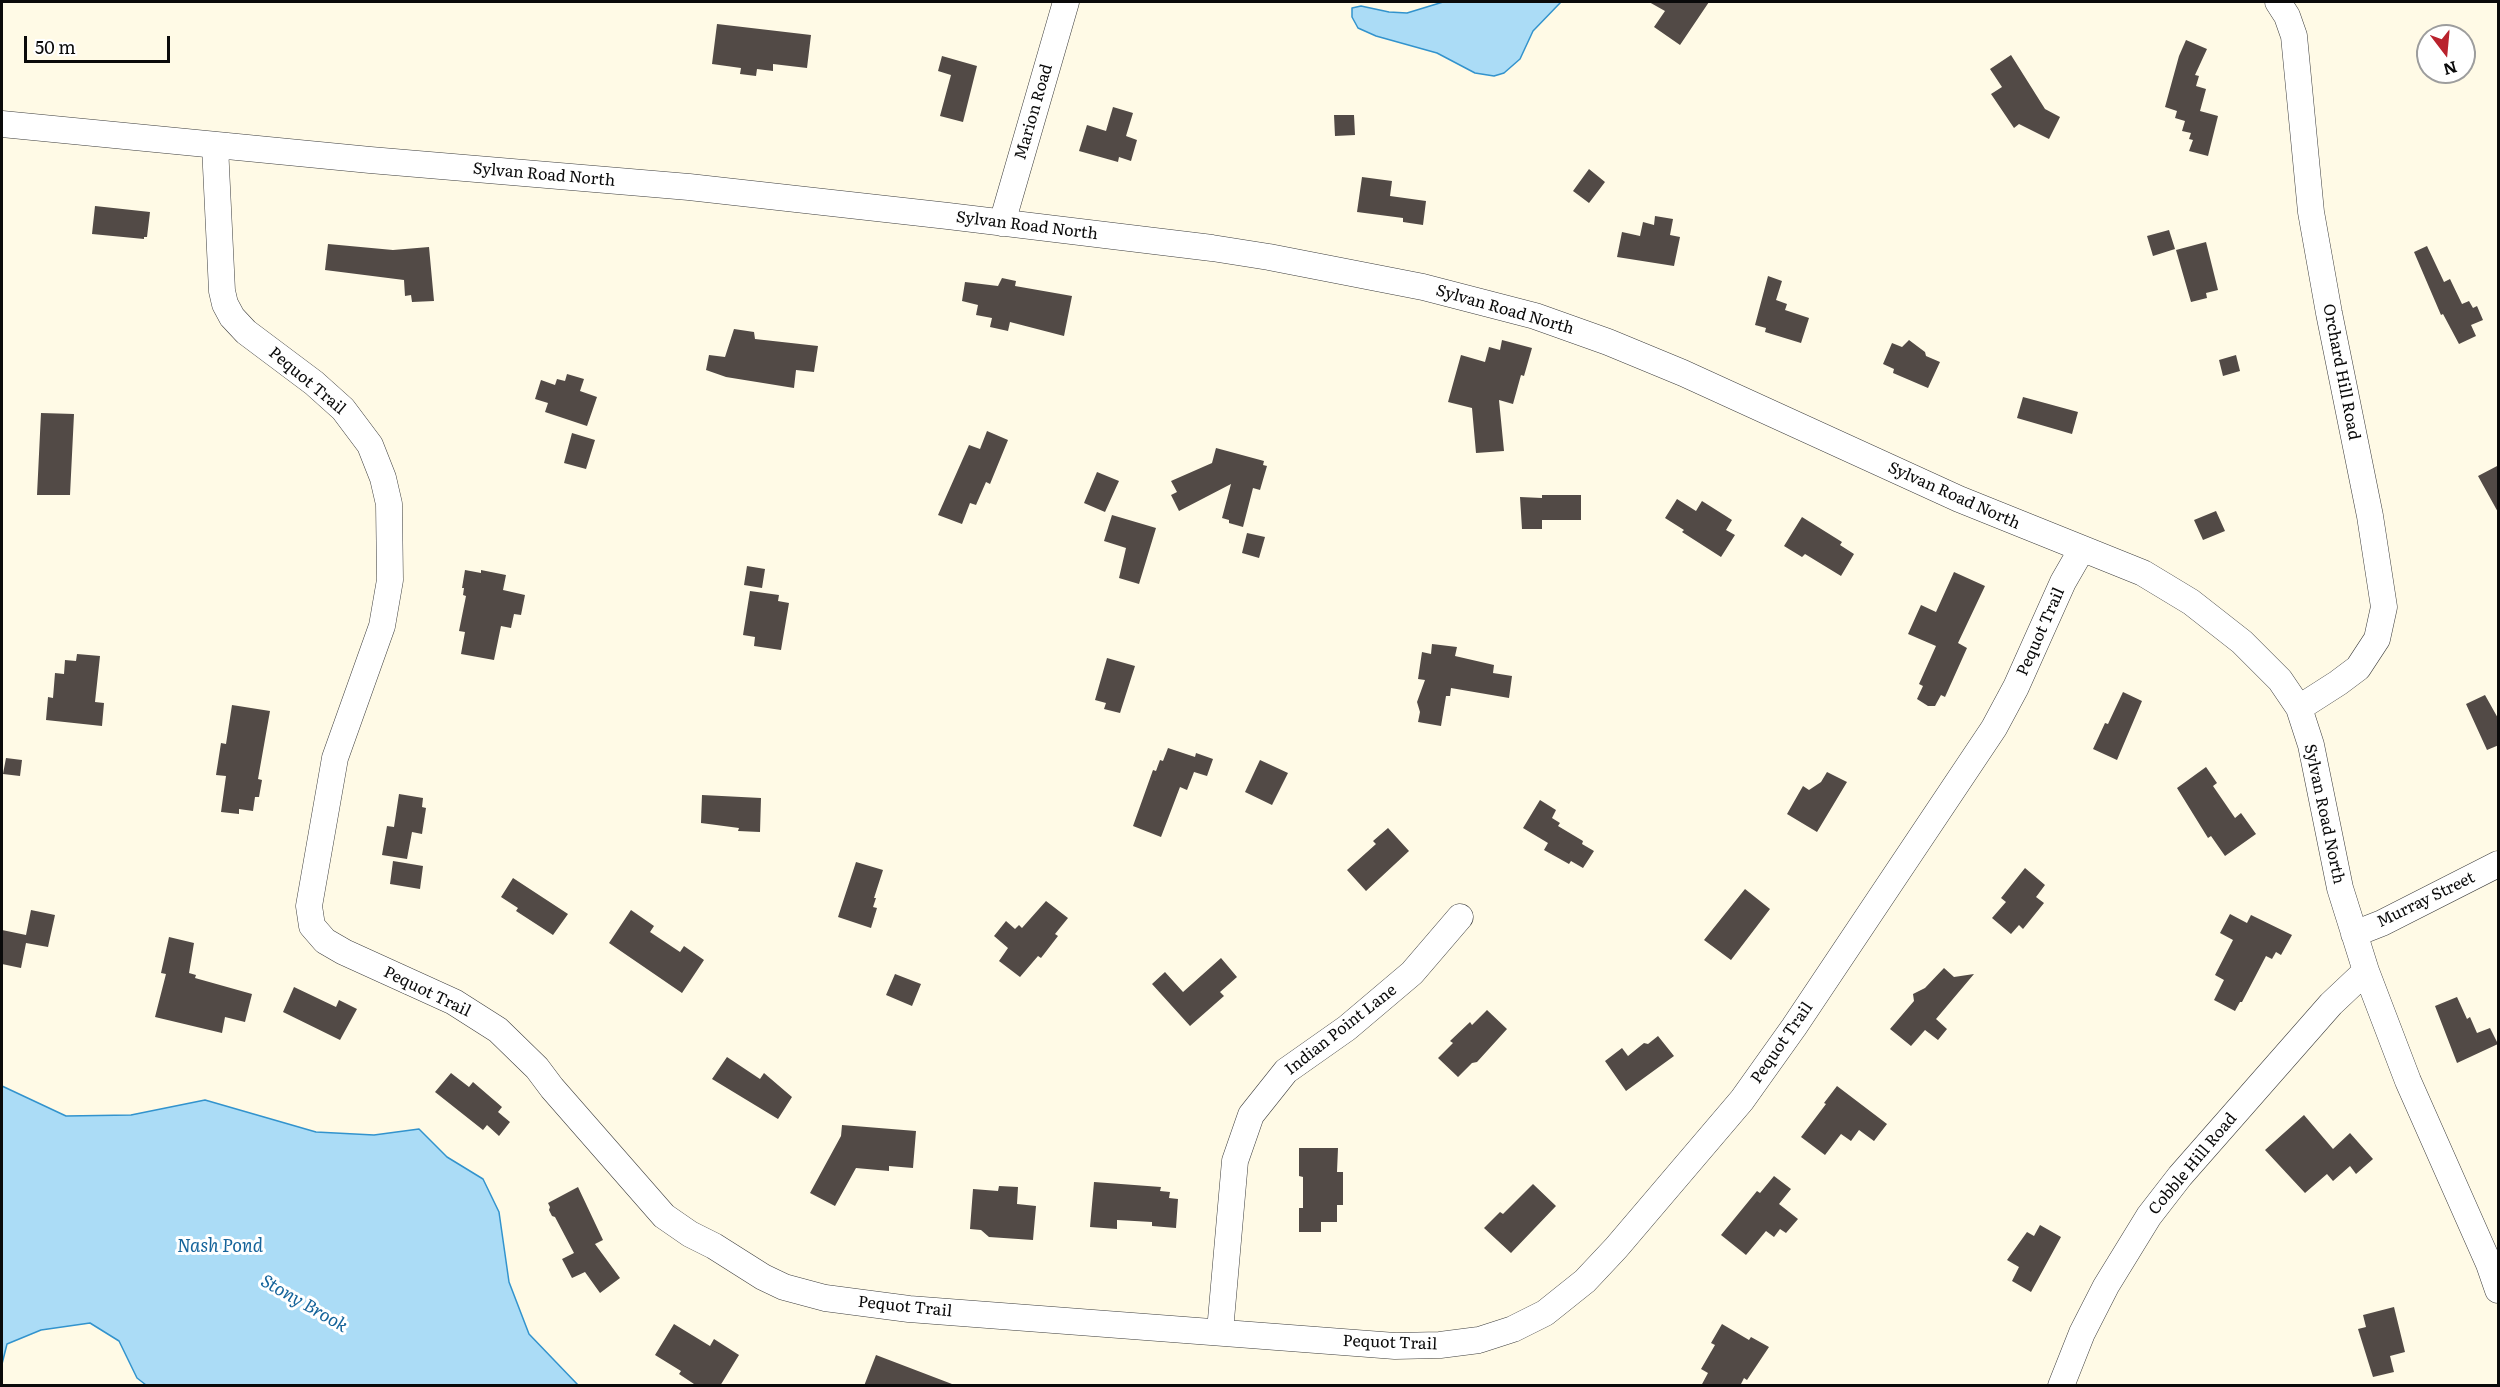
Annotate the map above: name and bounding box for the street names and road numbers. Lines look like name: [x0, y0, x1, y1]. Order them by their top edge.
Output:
street label: Marion Road: [1011, 62, 1057, 162]
street label: Sylvan Road North: [472, 159, 616, 191]
street label: Sylvan Road North: [955, 208, 1099, 244]
street label: Sylvan Road North: [1434, 281, 1576, 339]
street label: Orchard Hill Road: [2318, 302, 2364, 442]
street label: Pequot Trail: [265, 343, 349, 419]
street label: Sylvan Road North: [1885, 458, 2023, 534]
street label: Pequot Trail: [2013, 585, 2069, 679]
street label: Sylvan Road North: [2300, 742, 2348, 886]
street label: Murray Street: [2374, 868, 2478, 932]
street label: Pequot Trail: [380, 963, 474, 1021]
street label: Indian Point Lane: [1282, 981, 1400, 1079]
street label: Pequot Trail: [1747, 999, 1817, 1087]
street label: Cobble Hill Road: [2145, 1109, 2241, 1219]
street label: Pequot Trail: [857, 1293, 953, 1321]
street label: Pequot Trail: [1342, 1332, 1438, 1354]

